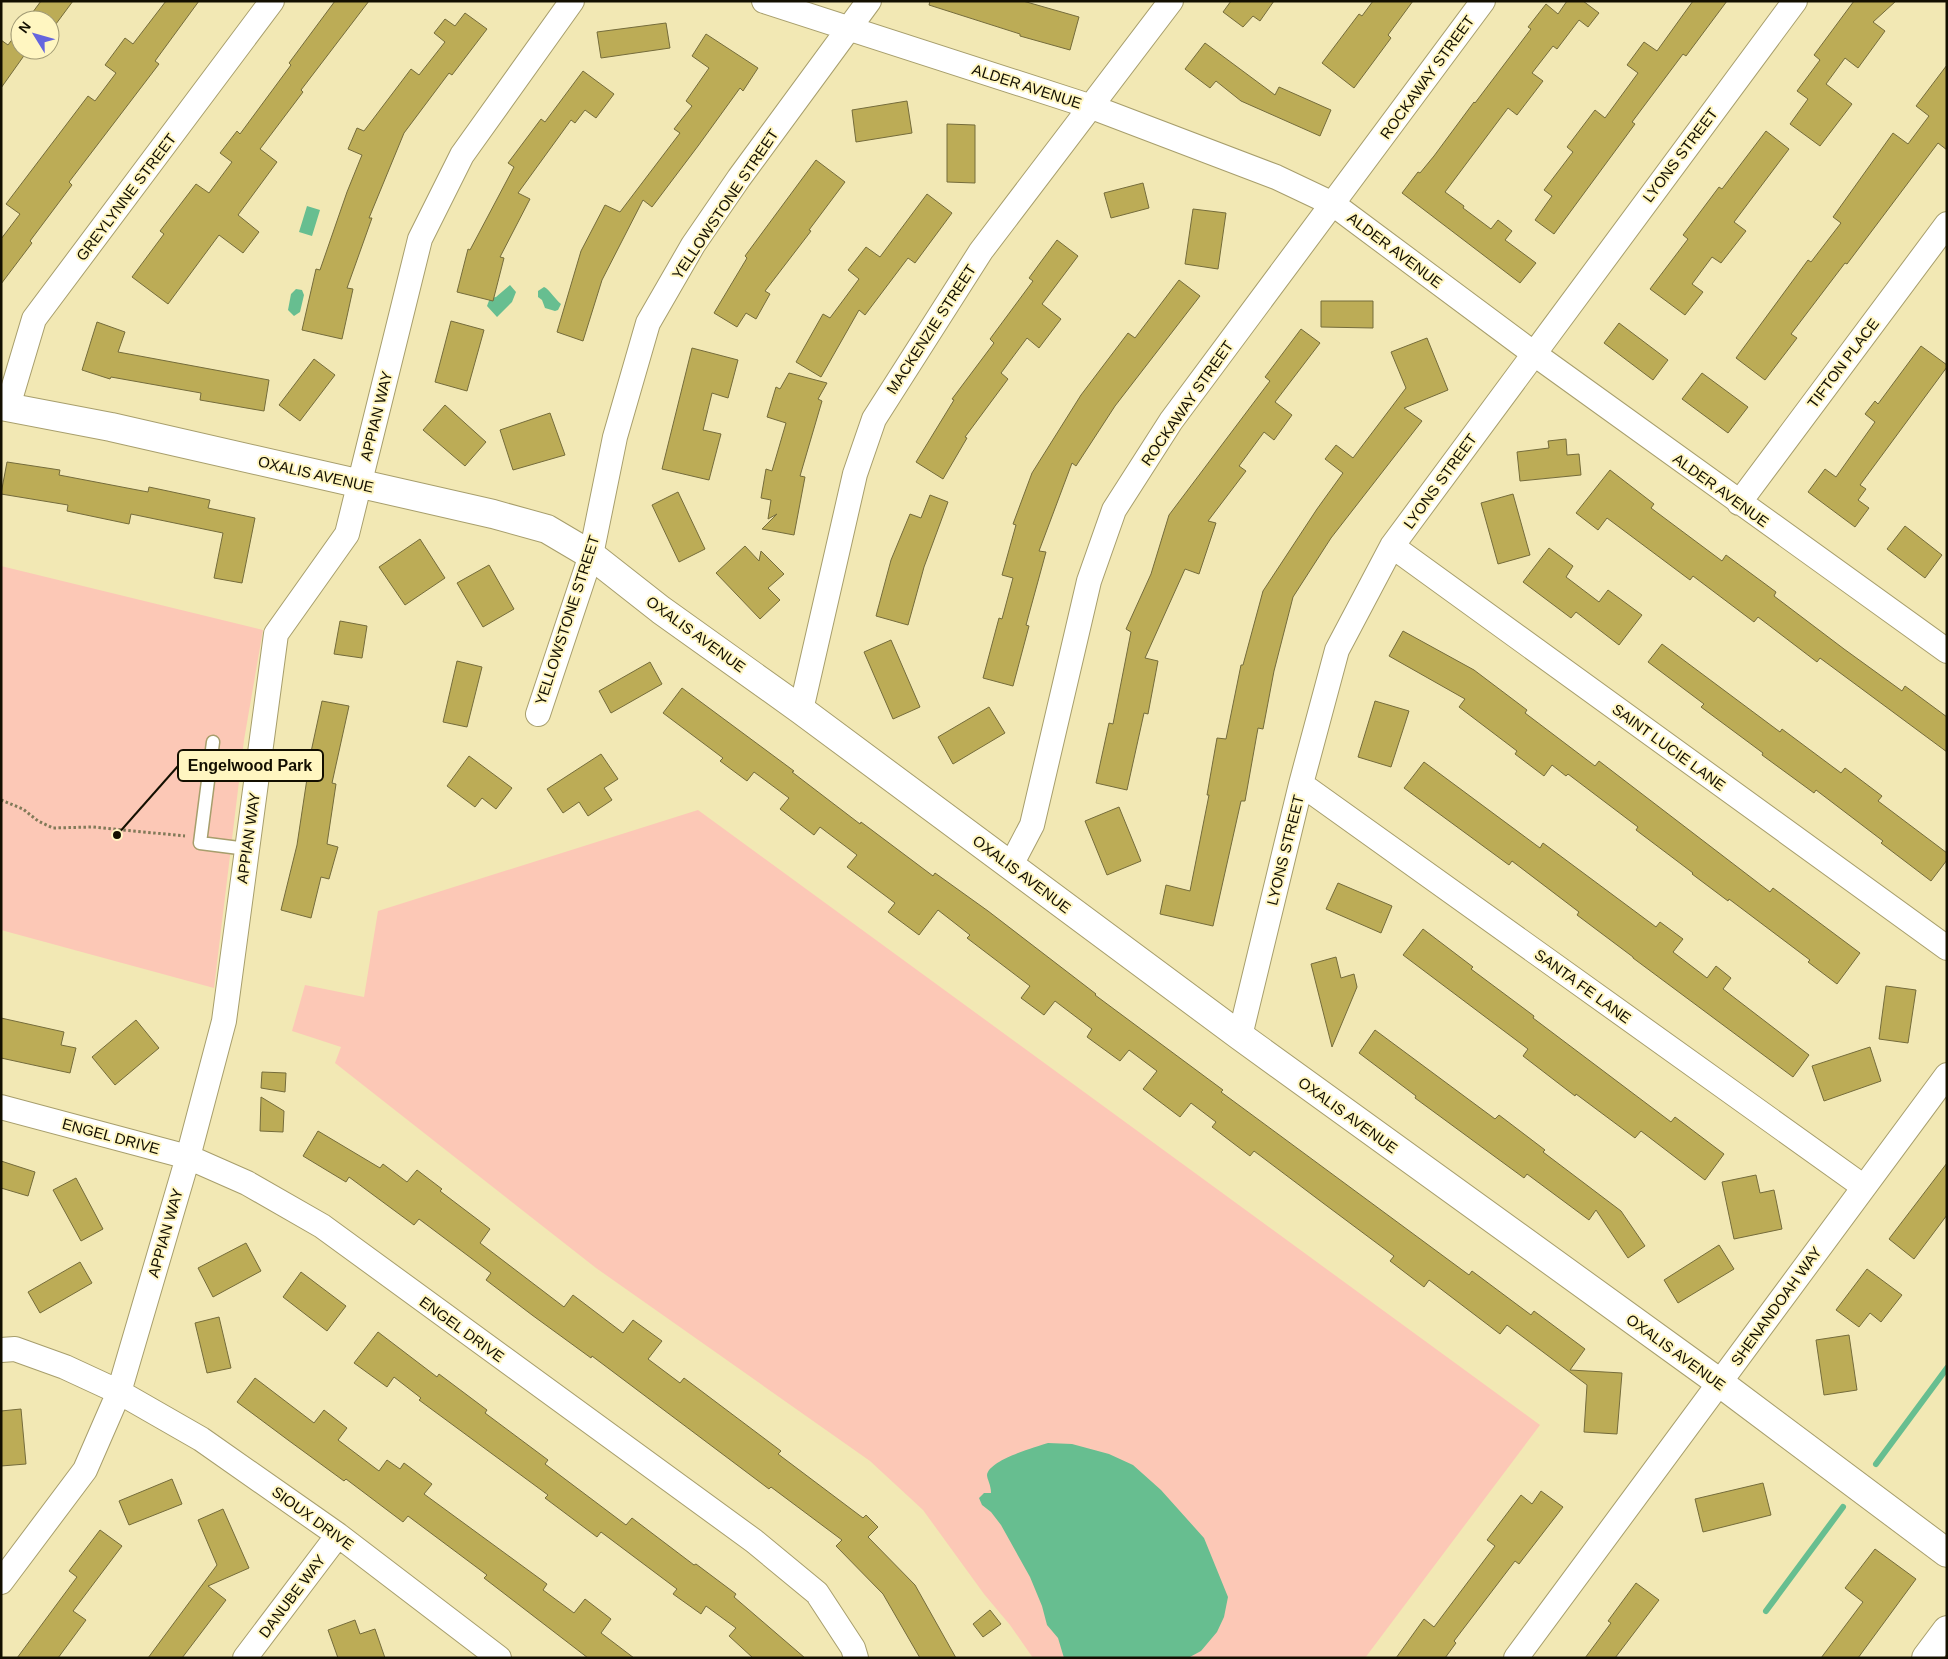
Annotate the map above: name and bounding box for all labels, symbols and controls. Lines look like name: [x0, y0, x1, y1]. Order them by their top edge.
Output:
north arrow: [10, 10, 60, 60]
street label: ROCKAWAY STREET: [1377, 12, 1477, 142]
text: N: [15, 18, 34, 36]
street label: ALDER AVENUE: [970, 60, 1084, 112]
street label: LYONS STREET: [1639, 105, 1721, 205]
street label: YELLOWSTONE STREET: [668, 126, 782, 282]
street label: GREYLYNNE STREET: [73, 130, 179, 264]
street label: ALDER AVENUE: [1344, 209, 1446, 291]
street label: MACKENZIE STREET: [883, 261, 979, 397]
street label: TIFTON PLACE: [1804, 315, 1882, 411]
street label: ROCKAWAY STREET: [1137, 337, 1237, 469]
street label: APPIAN WAY: [357, 369, 395, 463]
street label: LYONS STREET: [1400, 430, 1480, 532]
street label: ALDER AVENUE: [1670, 450, 1772, 530]
street label: OXALIS AVENUE: [257, 452, 375, 496]
street label: YELLOWSTONE STREET: [532, 533, 602, 707]
street label: OXALIS AVENUE: [643, 592, 749, 676]
street label: SAINT LUCIE LANE: [1609, 700, 1729, 794]
callout: Engelwood Park: [178, 750, 323, 781]
text: Engelwood Park: [188, 757, 312, 774]
street label: APPIAN WAY: [233, 791, 263, 885]
street label: LYONS STREET: [1263, 793, 1307, 907]
street label: OXALIS AVENUE: [970, 832, 1074, 916]
street label: SANTA FE LANE: [1532, 945, 1634, 1027]
street label: OXALIS AVENUE: [1295, 1073, 1401, 1157]
street label: ENGEL DRIVE: [60, 1115, 162, 1157]
street label: APPIAN WAY: [144, 1187, 186, 1279]
street label: SHENANDOAH WAY: [1727, 1243, 1825, 1369]
street label: ENGEL DRIVE: [416, 1293, 508, 1365]
street label: OXALIS AVENUE: [1623, 1310, 1729, 1394]
street label: SIOUX DRIVE: [269, 1483, 357, 1553]
street label: DANUBE WAY: [255, 1551, 329, 1641]

